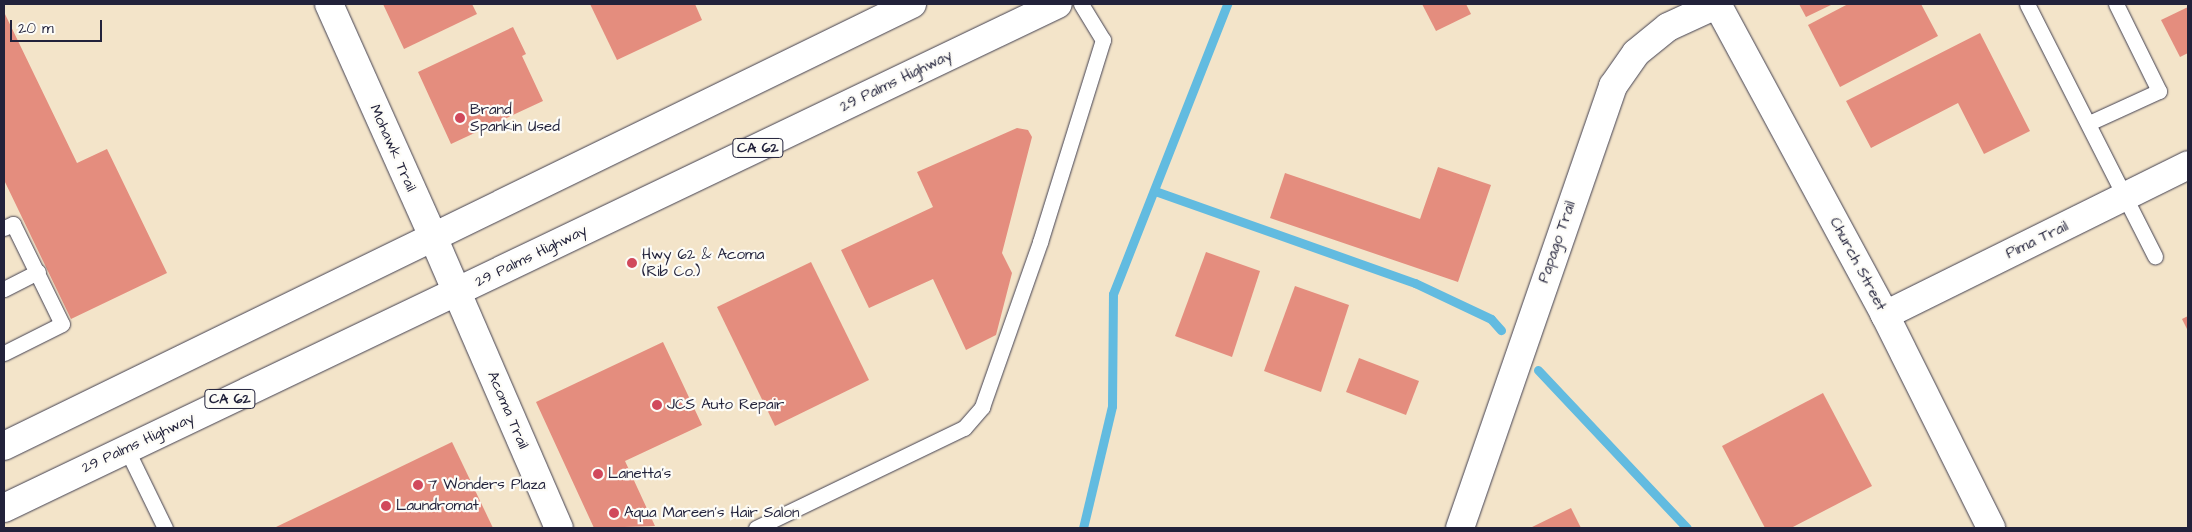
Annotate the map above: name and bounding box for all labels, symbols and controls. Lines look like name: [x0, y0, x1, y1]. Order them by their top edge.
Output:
scale bar: [12, 10, 105, 42]
text: 20 m: [18, 18, 54, 39]
street label: 29 Palms Highway: [837, 46, 955, 116]
place label: Brand Spankin Used: [470, 100, 560, 135]
street label: Mohawk Trail: [366, 102, 420, 194]
marker: Brand Spankin Used: [454, 112, 466, 124]
road number: CA 62: [732, 136, 784, 160]
street label: Papago Trail: [1535, 199, 1579, 285]
street label: Church Street: [1826, 214, 1890, 314]
street label: Pima Trail: [2003, 217, 2071, 263]
street label: 29 Palms Highway: [472, 221, 590, 291]
place label: Hwy 62 & Acoma (Rib Co.): [642, 245, 764, 280]
marker: Hwy 62 & Acoma (Rib Co.): [626, 257, 638, 269]
street label: Acoma Trail: [484, 368, 532, 452]
road number: CA 62: [204, 388, 256, 410]
place label: JCS Auto Repair: [667, 396, 784, 414]
marker: JCS Auto Repair: [651, 399, 663, 411]
street label: 29 Palms Highway: [79, 409, 197, 477]
place label: Lanetta's: [608, 465, 671, 483]
marker: Lanetta's: [592, 468, 604, 480]
place label: 7 Wonders Plaza: [428, 476, 546, 494]
marker: 7 Wonders Plaza: [412, 479, 424, 491]
place label: Laundromat: [396, 497, 479, 515]
marker: Laundromat: [380, 500, 392, 512]
place label: Aqua Mareen's Hair Salon: [624, 504, 799, 522]
marker: Aqua Mareen's Hair Salon: [608, 507, 620, 519]

